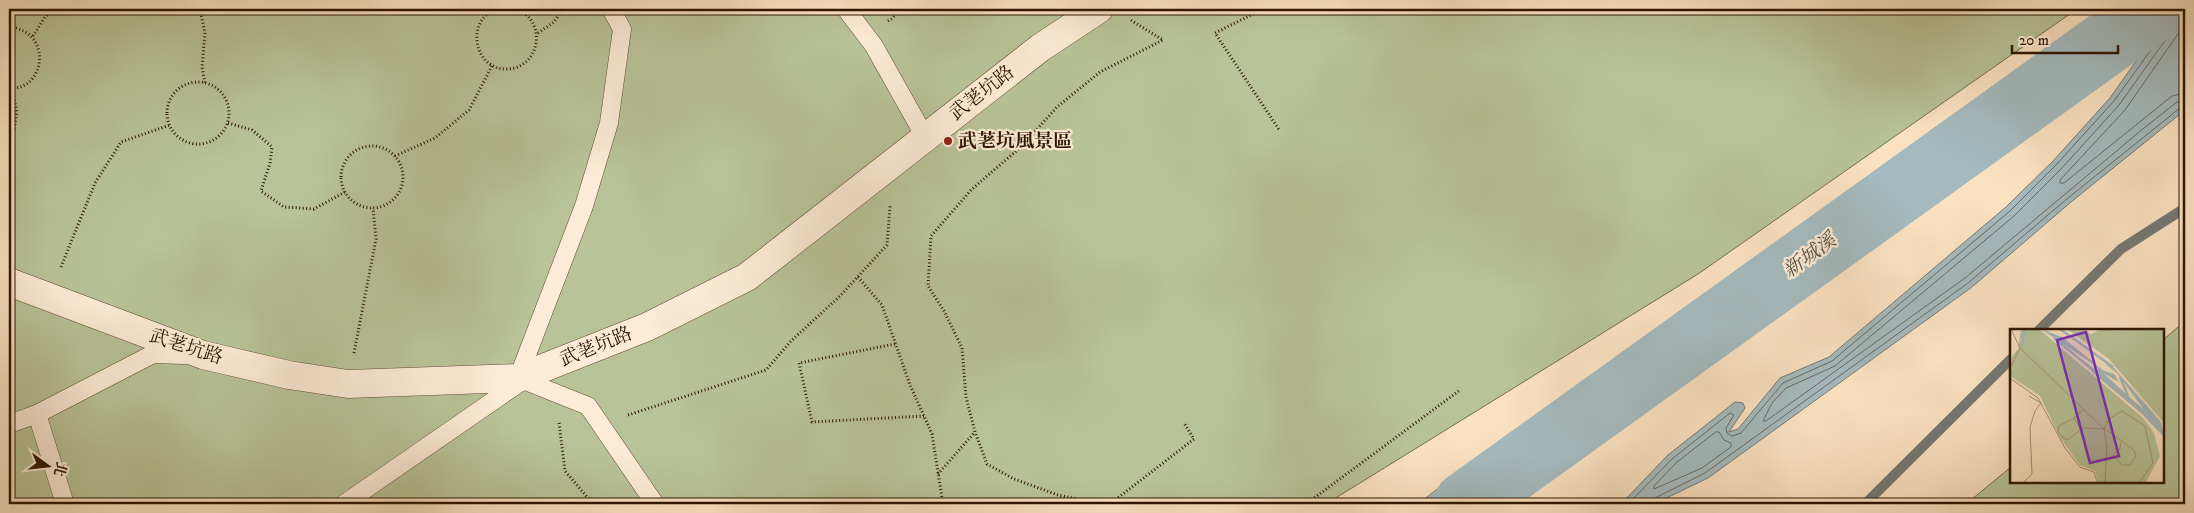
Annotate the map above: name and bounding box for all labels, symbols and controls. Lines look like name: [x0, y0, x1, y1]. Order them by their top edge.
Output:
scale bar: [2012, 22, 2118, 54]
text: 20 m: [2019, 31, 2049, 50]
street label: 武荖坑路: [945, 61, 1019, 125]
place label: 武荖坑風景區: [958, 130, 1072, 153]
marker: 武荖坑風景區: [942, 135, 954, 147]
water label: 新城溪: [1778, 227, 1843, 284]
street label: 武荖坑路: [556, 322, 636, 372]
street label: 武荖坑路: [146, 324, 226, 370]
inset map: [2010, 329, 2164, 483]
north arrow: [22, 440, 72, 490]
text: 北: [49, 460, 70, 478]

